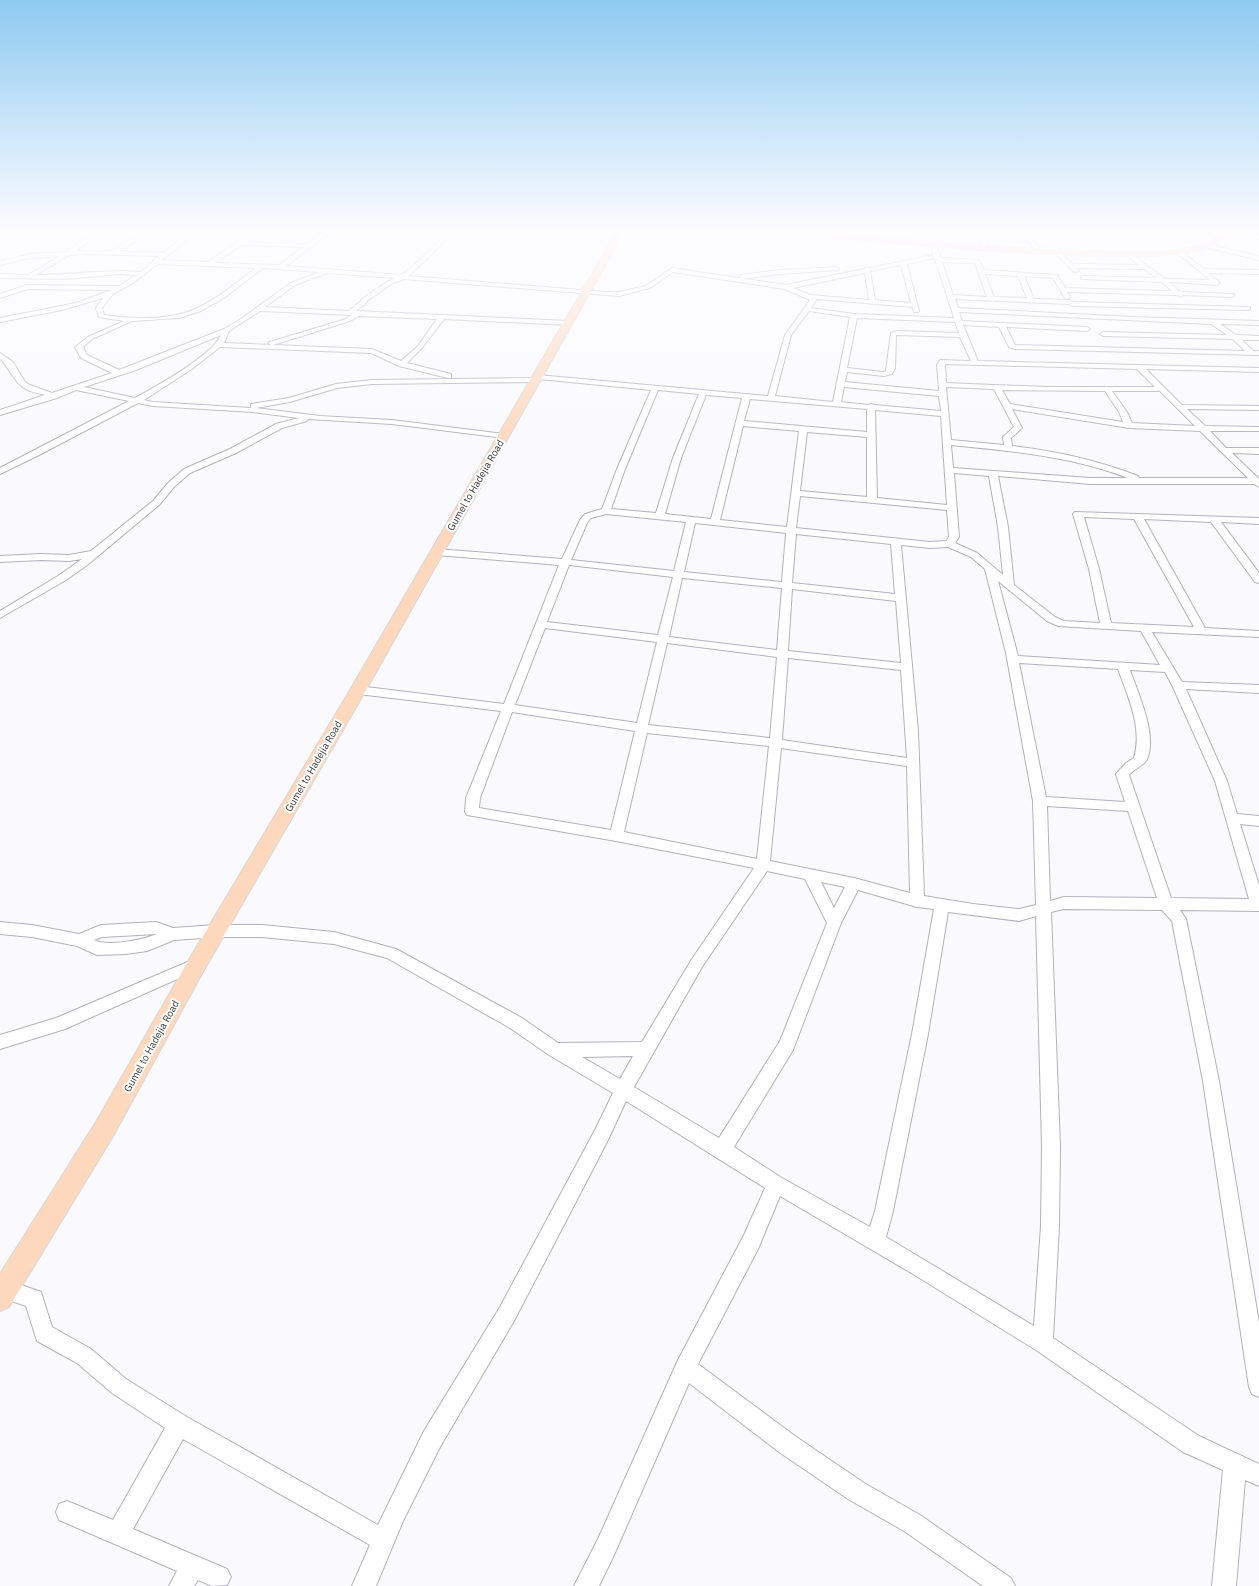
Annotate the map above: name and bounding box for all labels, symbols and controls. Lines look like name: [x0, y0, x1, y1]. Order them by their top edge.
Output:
street label: Gumel to Hadejia Road: [444, 438, 507, 533]
street label: Gumel to Hadejia Road: [282, 719, 345, 814]
street label: Gumel to Hadejia Road: [121, 998, 182, 1094]

